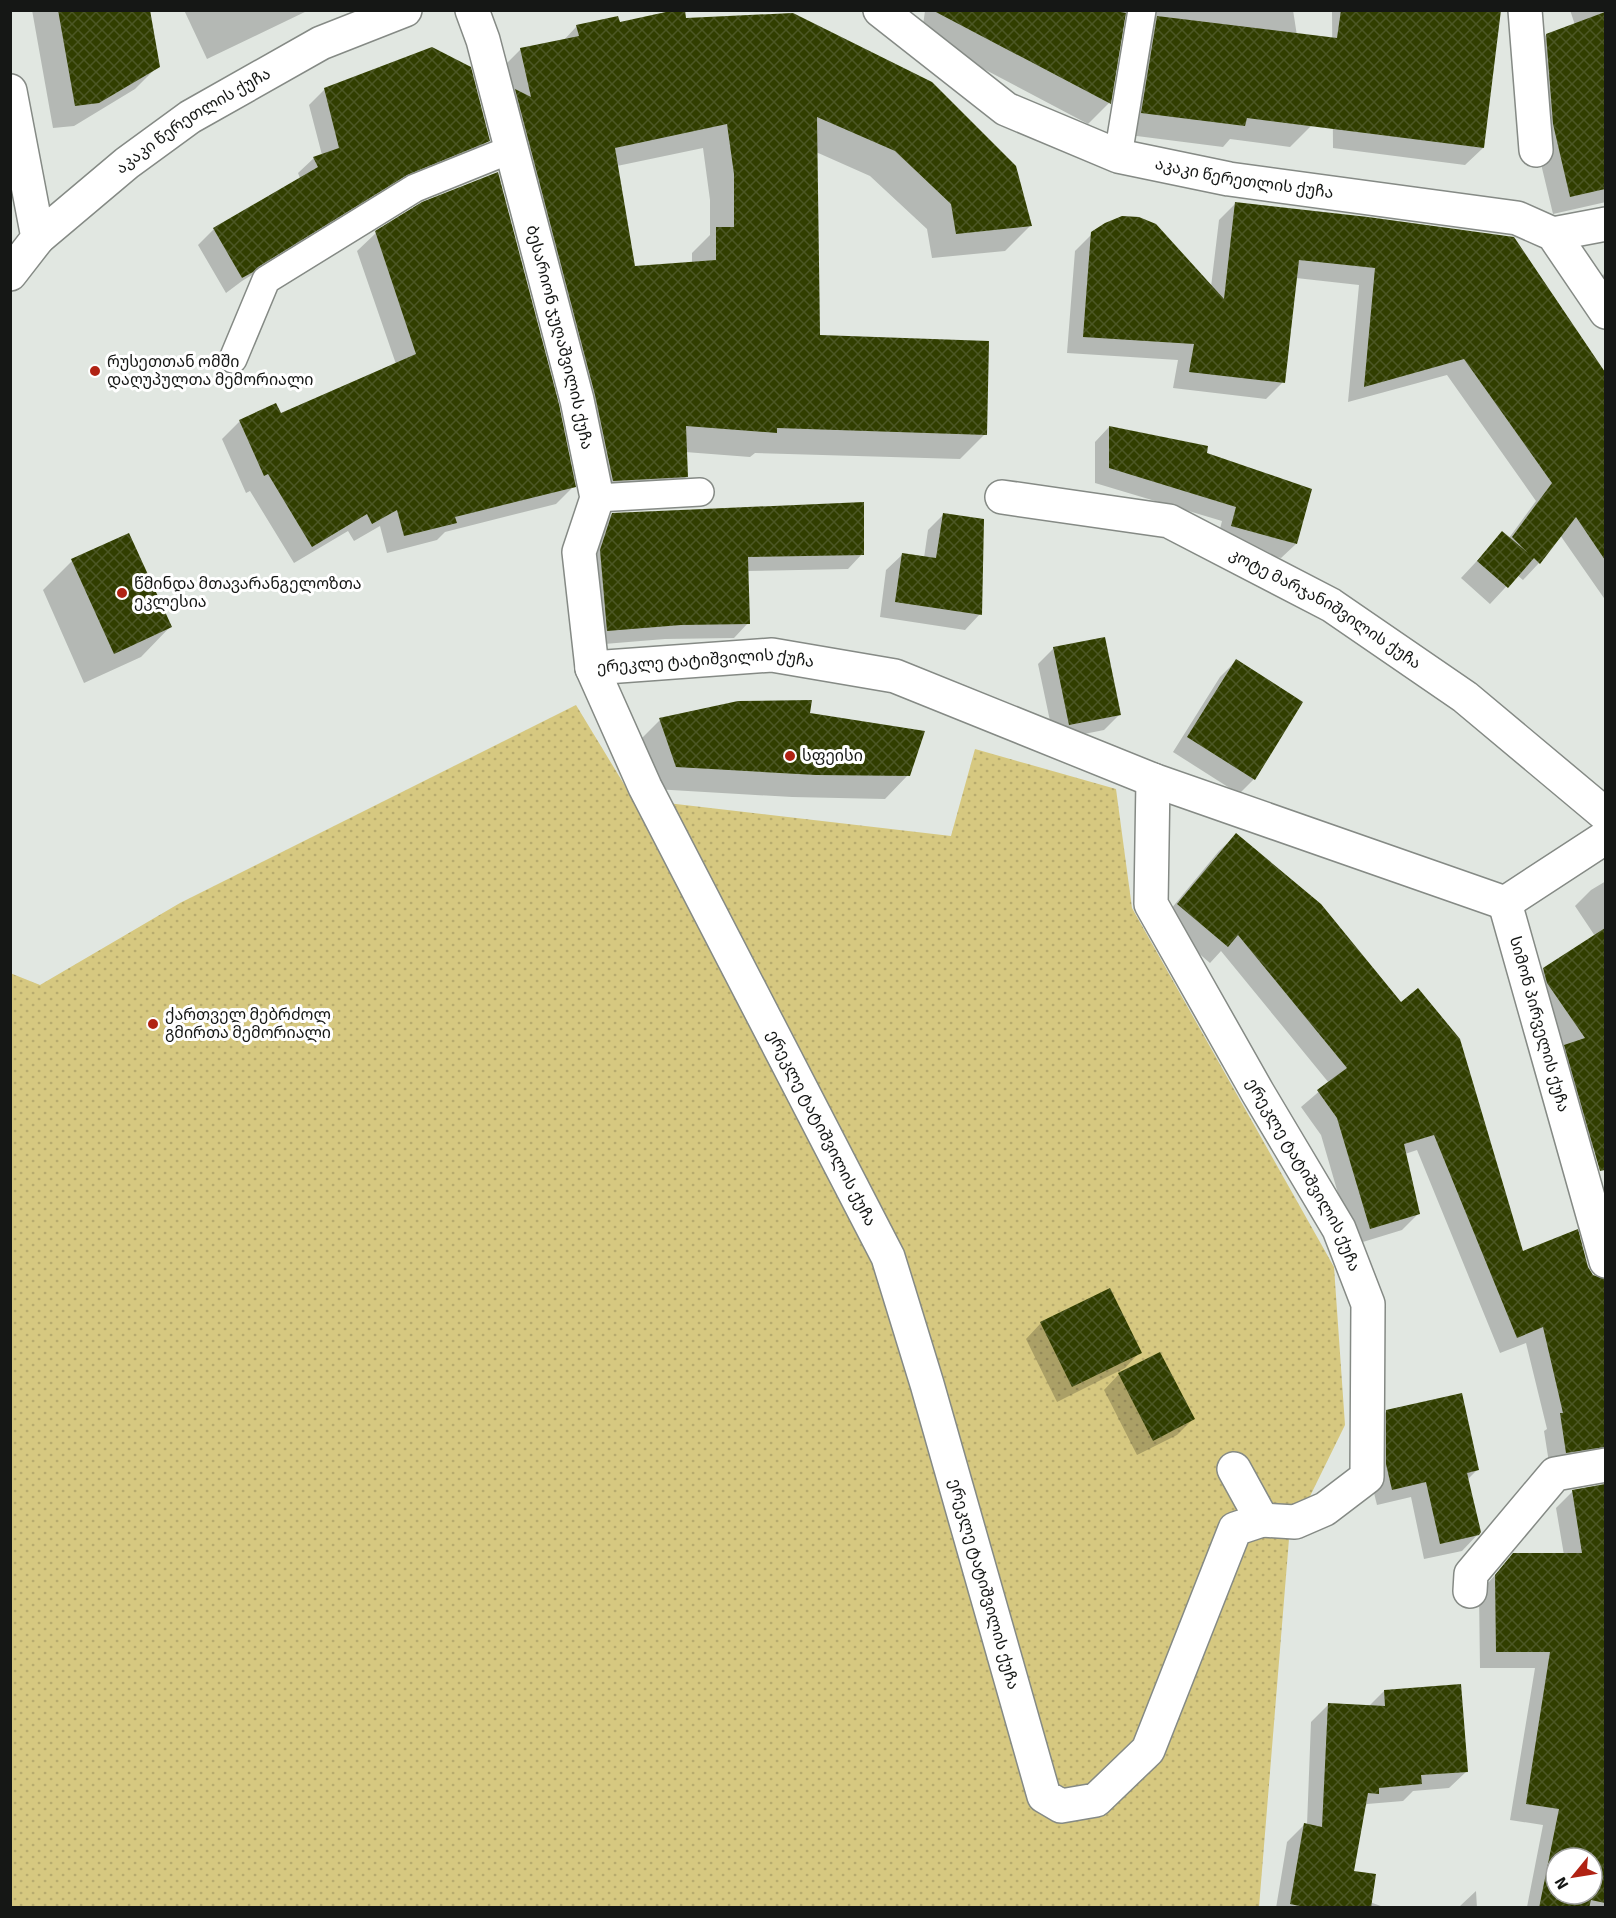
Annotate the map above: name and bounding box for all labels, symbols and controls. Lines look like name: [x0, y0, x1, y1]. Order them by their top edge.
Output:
street label: აკაკი წერეთლის ქუჩა: [112, 64, 274, 178]
street label: აკაკი წერეთლის ქუჩა: [1153, 154, 1335, 203]
street label: ბესარიონ ჯუღაშვილის ქუჩა: [522, 223, 597, 451]
place label: რუსეთთან ომში დაღუპულთა მემორიალი: [107, 352, 314, 390]
marker: რუსეთთან ომში დაღუპულთა მემორიალი: [88, 364, 102, 378]
street label: კოტე მარჯანიშვილის ქუჩა: [1226, 544, 1425, 674]
place label: წმინდა მთავარანგელოზთა ეკლესია: [134, 574, 362, 612]
marker: წმინდა მთავარანგელოზთა ეკლესია: [115, 586, 129, 600]
street label: ერეკლე ტატიშვილის ქუჩა: [596, 645, 816, 678]
place label: სფეისი: [802, 746, 863, 766]
marker: სფეისი: [783, 749, 797, 763]
street label: სიმონ პირველის ქუჩა: [1505, 934, 1574, 1114]
place label: ქართველ მებრძოლ გმირთა მემორიალი: [165, 1005, 331, 1043]
marker: ქართველ მებრძოლ გმირთა მემორიალი: [146, 1017, 160, 1031]
street label: ერეკლე ტატიშვილის ქუჩა: [762, 1027, 880, 1230]
street label: ერეკლე ტატიშვილის ქუჩა: [1242, 1075, 1364, 1274]
street label: ერეკლე ტატიშვილის ქუჩა: [944, 1476, 1023, 1692]
north arrow: [1544, 1846, 1604, 1906]
text: N: [1550, 1873, 1573, 1893]

